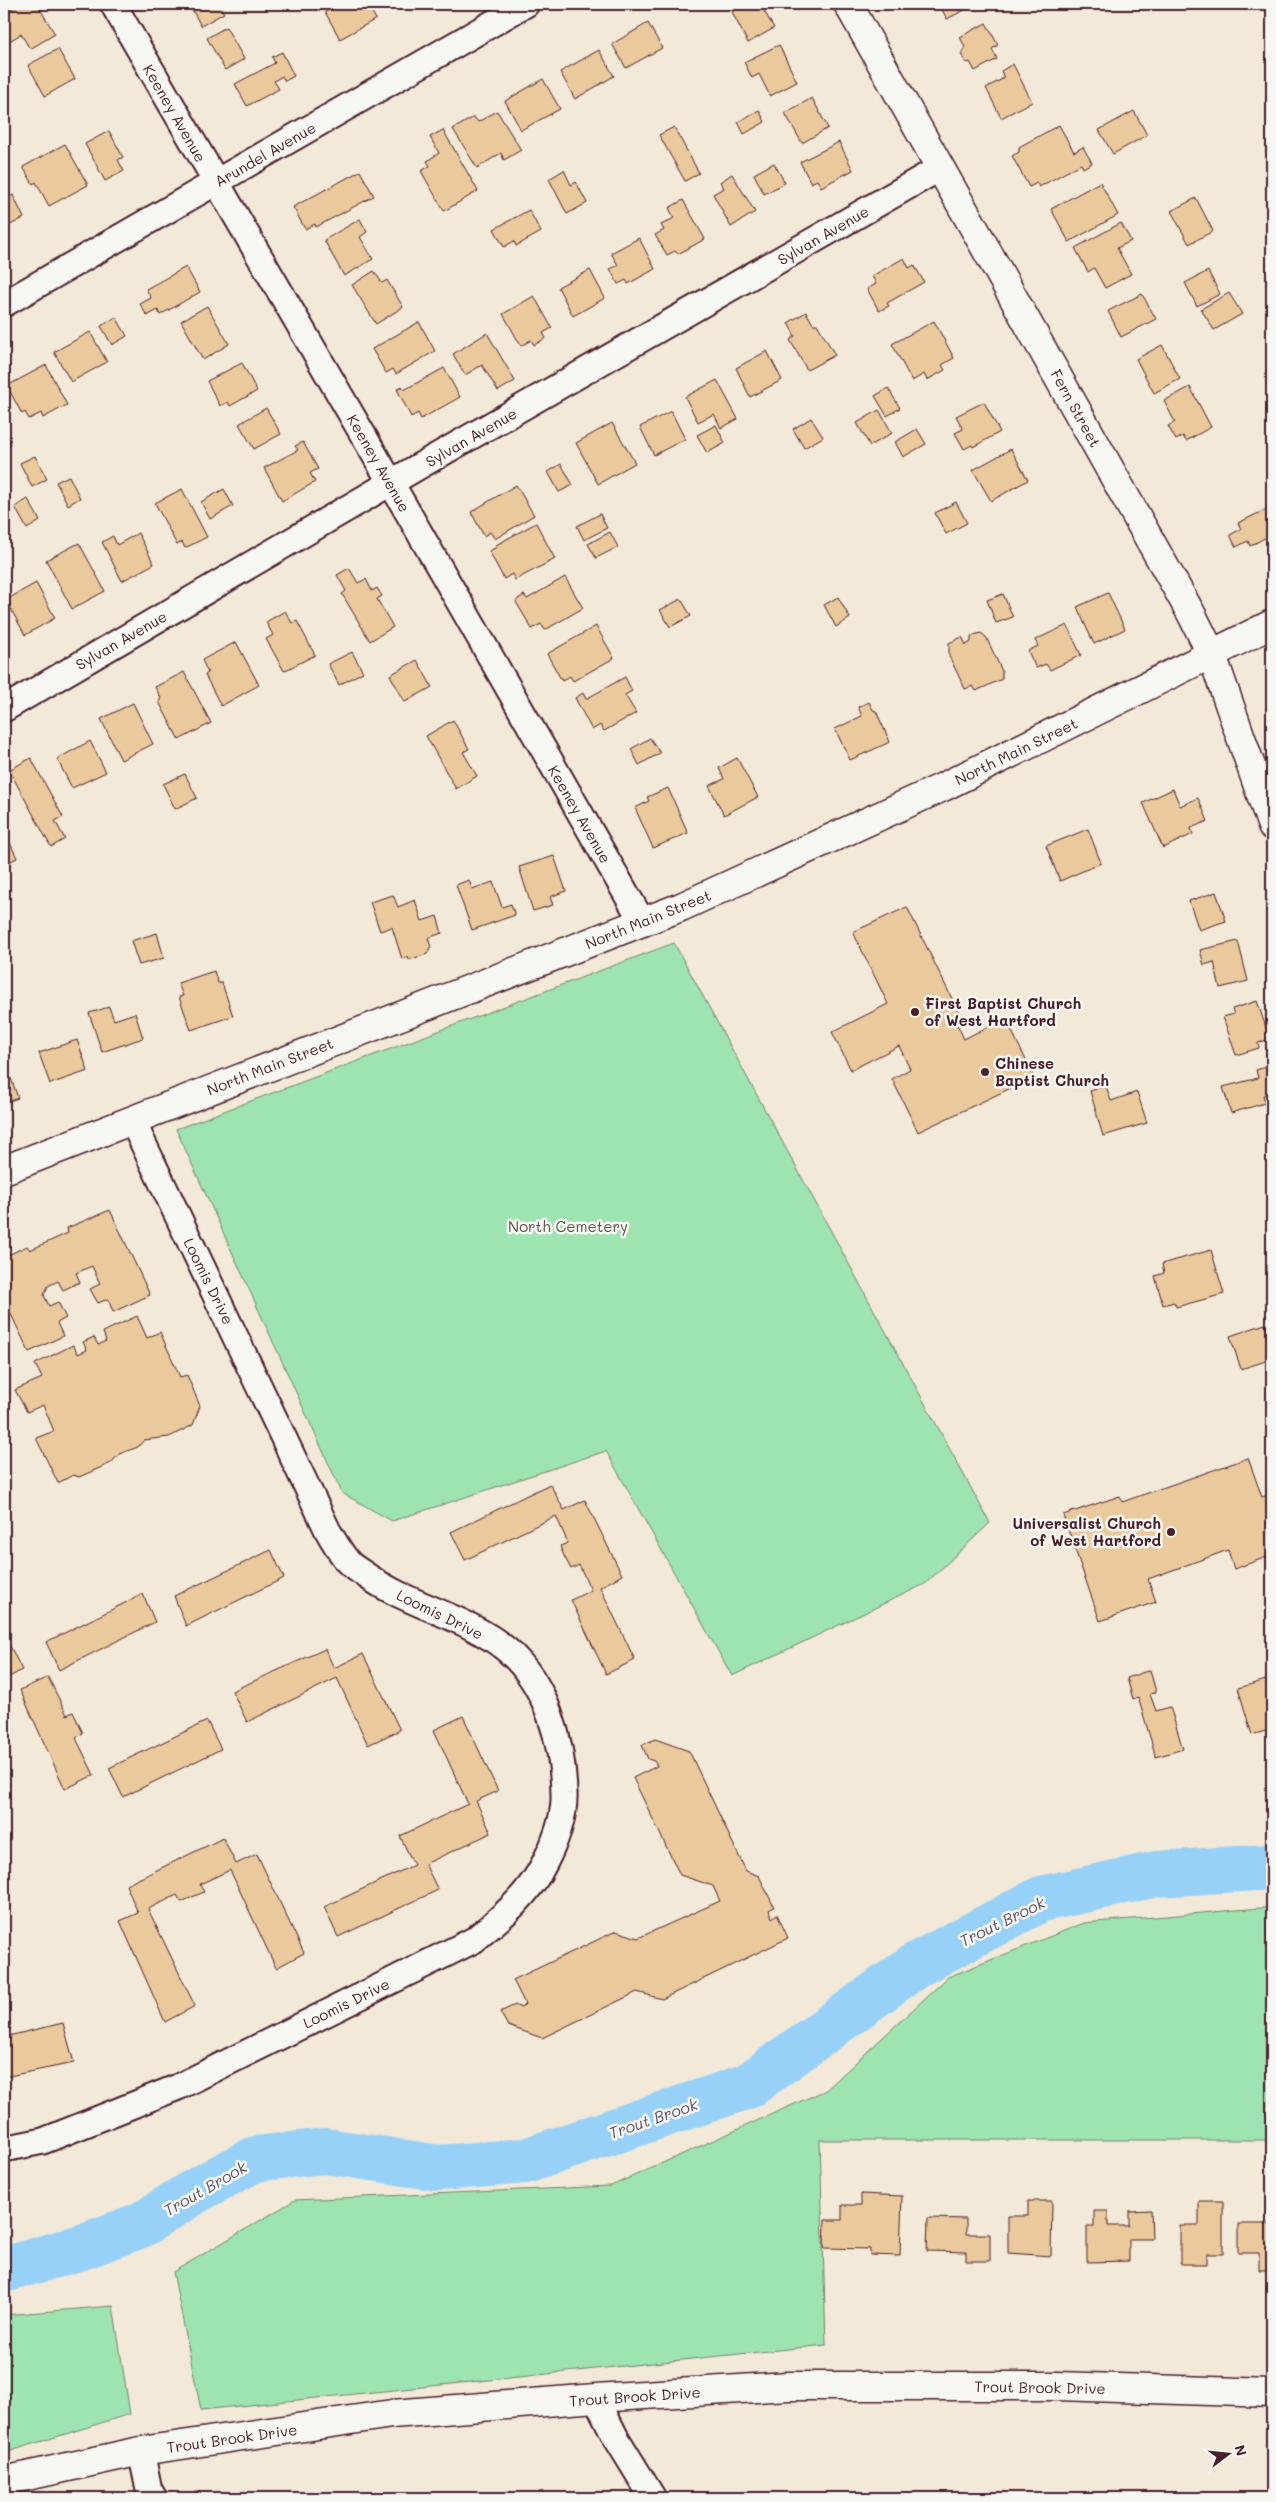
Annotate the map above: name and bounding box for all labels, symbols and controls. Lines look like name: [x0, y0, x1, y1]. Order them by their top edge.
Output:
street label: Keeney Avenue: [139, 60, 211, 166]
street label: Arundel Avenue: [211, 117, 319, 191]
street label: Sylvan Avenue: [774, 201, 872, 269]
street label: Fern Street: [1046, 366, 1106, 450]
street label: Sylvan Avenue: [422, 403, 520, 471]
street label: Keeney Avenue: [343, 410, 415, 516]
street label: Sylvan Avenue: [72, 606, 170, 674]
street label: North Main Street: [951, 713, 1081, 789]
street label: Keeney Avenue: [544, 761, 616, 867]
street label: North Main Street: [582, 885, 714, 953]
place label: First Baptist Church of West Hartford: [925, 993, 1081, 1030]
marker: First Baptist Church of West Hartford: [909, 1006, 921, 1018]
street label: North Main Street: [204, 1033, 336, 1099]
place label: Chinese Baptist Church: [995, 1053, 1109, 1090]
marker: Chinese Baptist Church: [979, 1066, 991, 1078]
park label: North Cemetery: [508, 1216, 628, 1236]
street label: Loomis Drive: [179, 1234, 239, 1328]
place label: Universalist Church of West Hartford: [1012, 1513, 1161, 1550]
marker: Universalist Church of West Hartford: [1165, 1526, 1177, 1538]
street label: Loomis Drive: [393, 1584, 487, 1644]
water label: Trout Brook: [956, 1891, 1049, 1951]
street label: Loomis Drive: [299, 1973, 393, 2033]
water label: Trout Brook: [606, 2093, 701, 2143]
water label: Trout Brook: [160, 2155, 251, 2220]
street label: Trout Brook Drive: [974, 2376, 1106, 2398]
street label: Trout Brook Drive: [569, 2381, 701, 2411]
street label: Trout Brook Drive: [166, 2419, 298, 2457]
north arrow: [1204, 2430, 1254, 2480]
text: N: [1230, 2443, 1252, 2458]

